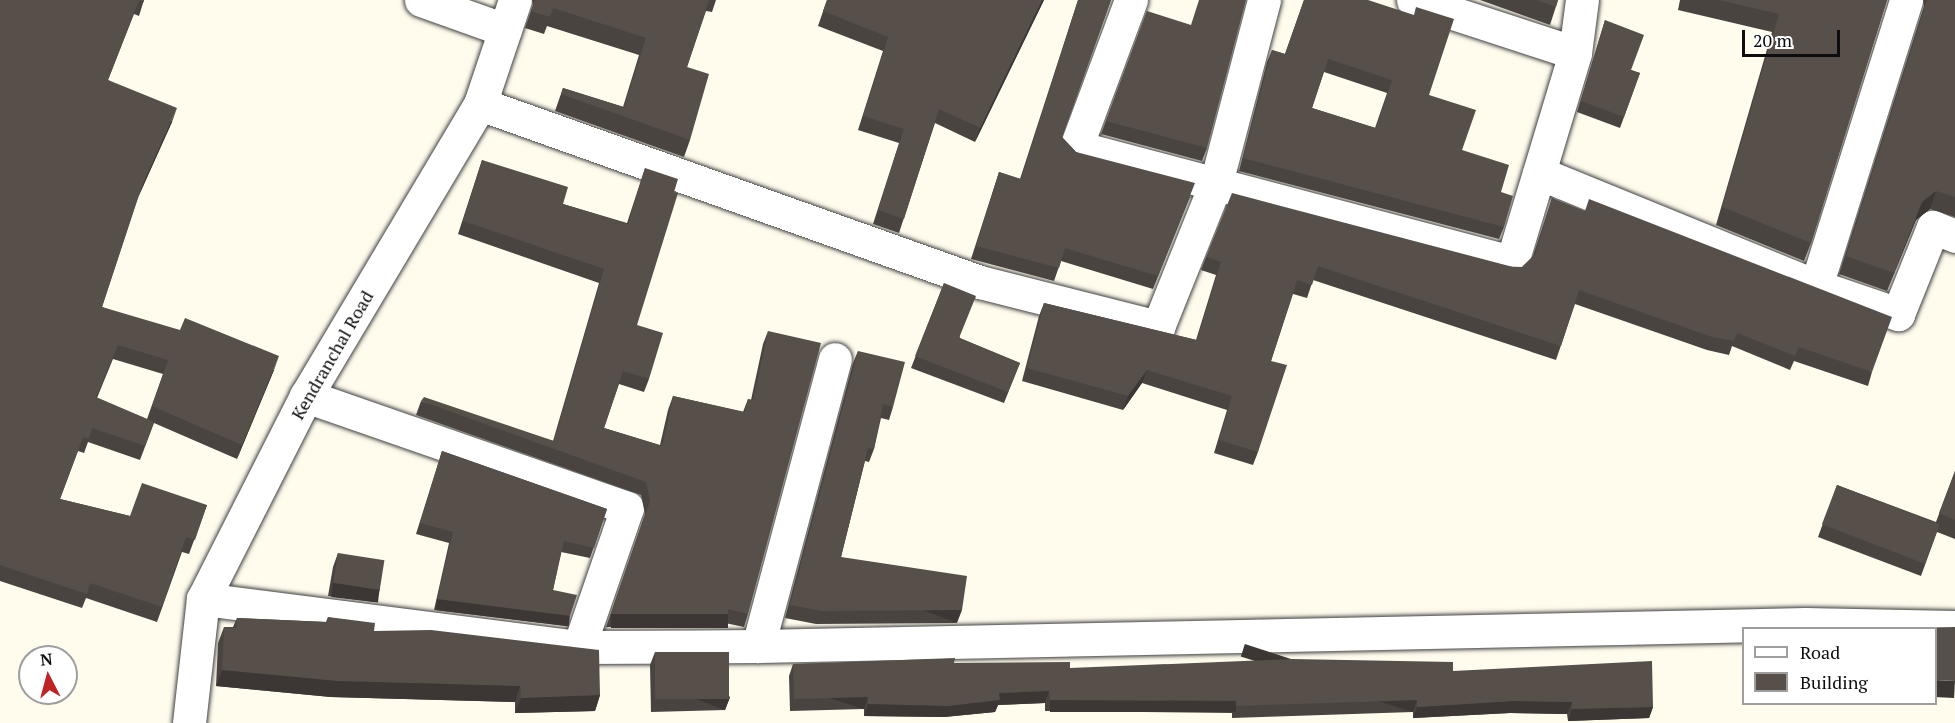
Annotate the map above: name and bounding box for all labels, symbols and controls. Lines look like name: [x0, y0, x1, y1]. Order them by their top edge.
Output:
scale bar: [1745, 18, 1842, 56]
text: 20 m: [1753, 28, 1792, 52]
street label: Kendranchal Road: [286, 287, 378, 423]
legend: [1742, 627, 1937, 705]
text: Road: [1800, 640, 1840, 664]
north arrow: [18, 645, 78, 705]
text: N: [39, 648, 54, 671]
text: Building: [1800, 670, 1868, 694]

